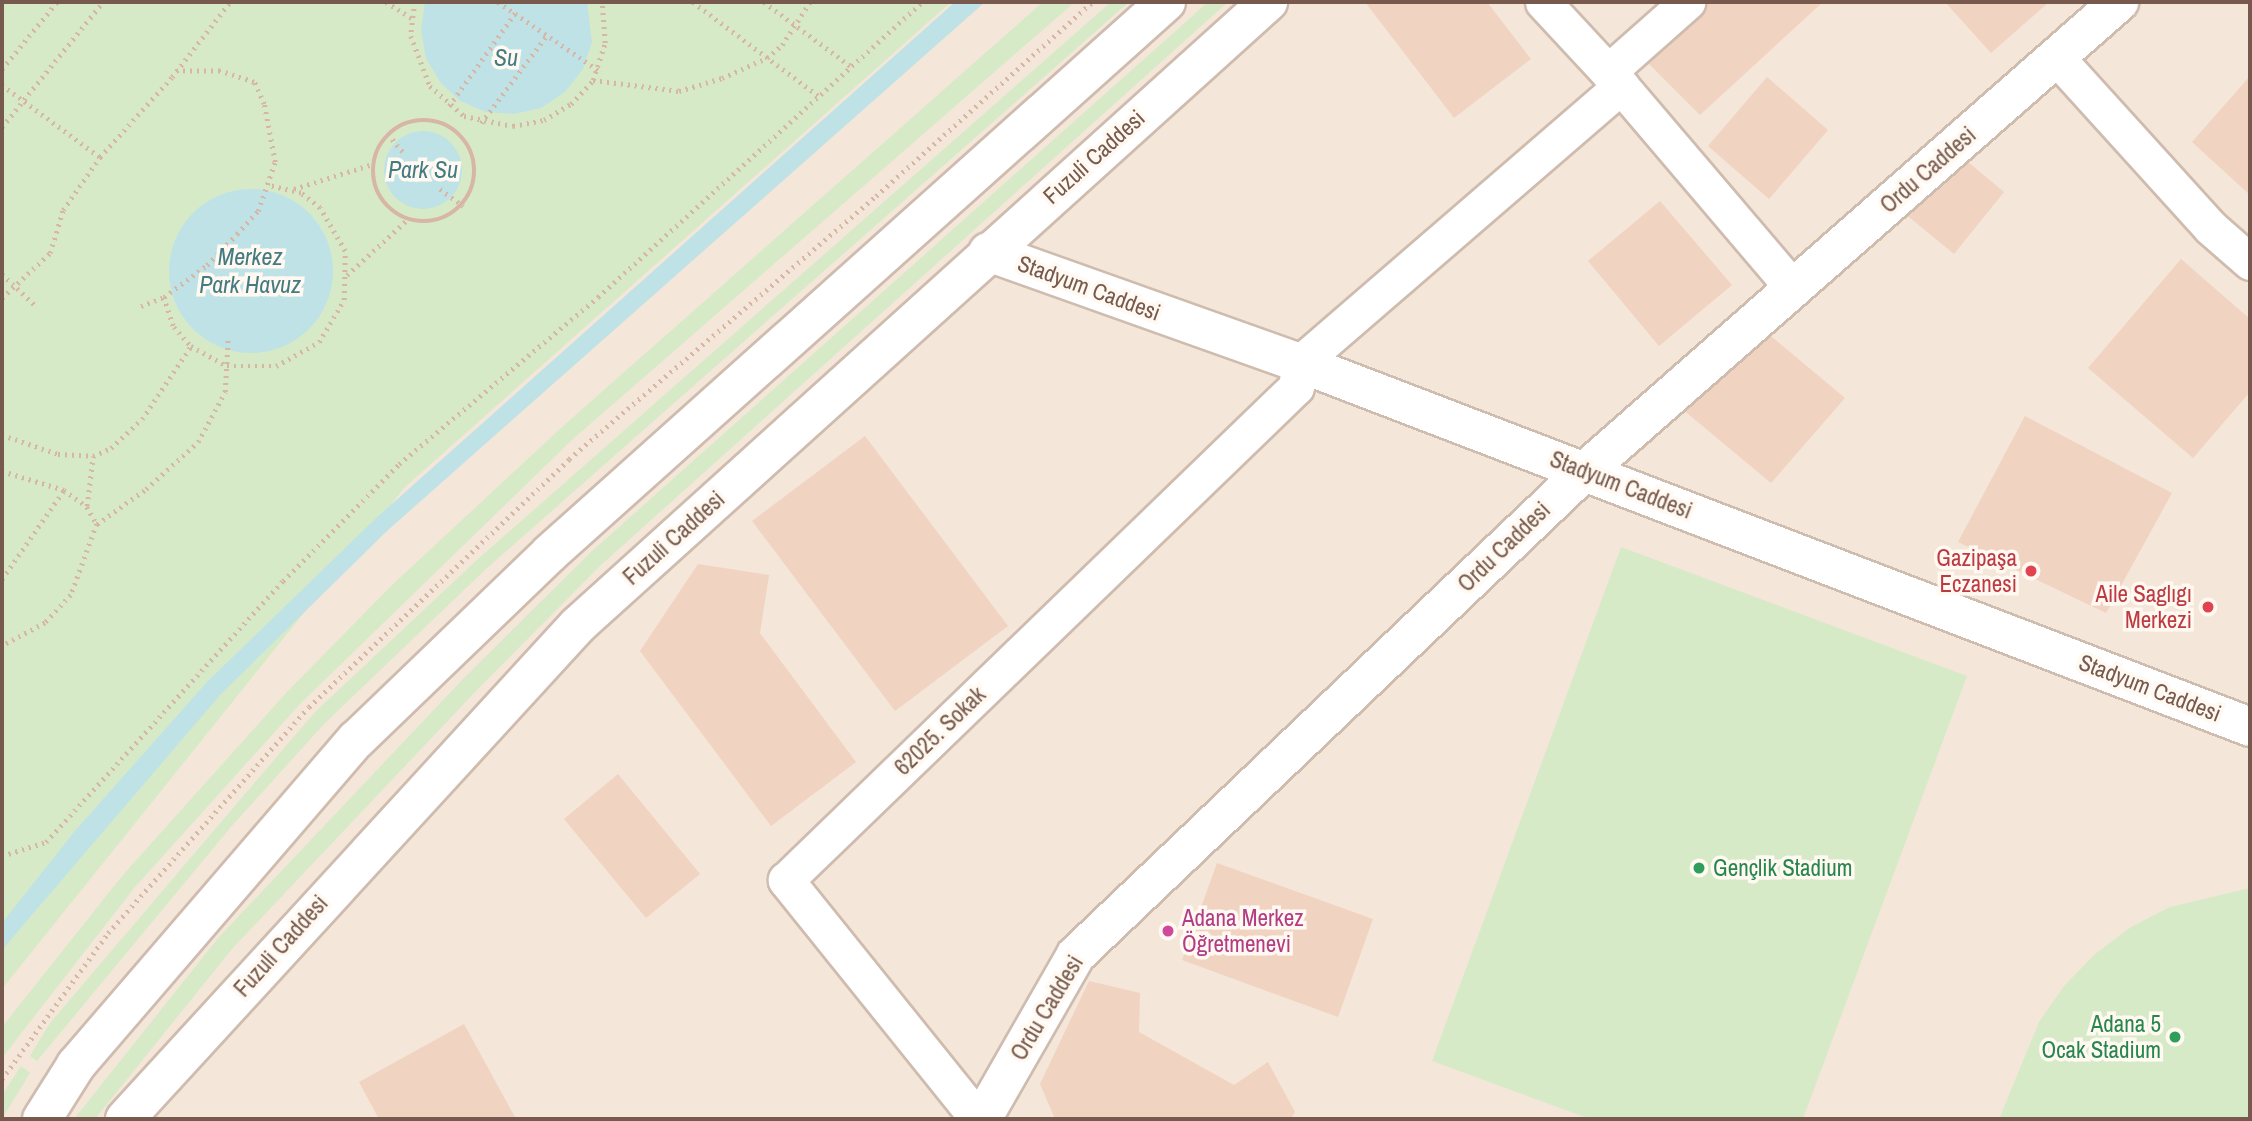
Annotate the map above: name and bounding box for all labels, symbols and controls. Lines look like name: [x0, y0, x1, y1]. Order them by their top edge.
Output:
water label: Su: [494, 44, 518, 72]
street label: Fuzuli Caddesi: [1038, 104, 1150, 210]
street label: Ordu Caddesi: [1875, 121, 1981, 219]
water label: Park Su: [388, 156, 458, 184]
water label: Merkez Park Havuz: [199, 243, 301, 299]
street label: Stadyum Caddesi: [1014, 249, 1164, 327]
street label: Stadyum Caddesi: [1546, 445, 1696, 525]
street label: Fuzuli Caddesi: [618, 485, 730, 591]
street label: Ordu Caddesi: [1452, 496, 1556, 598]
place label: Gazipaşa Eczanesi: [1936, 544, 2017, 598]
marker: Gazipaşa Eczanesi: [2023, 563, 2039, 579]
place label: Aile Saglıgı Merkezi: [2096, 580, 2192, 634]
marker: Aile Saglıgı Merkezi: [2198, 597, 2218, 617]
street label: Stadyum Caddesi: [2075, 648, 2225, 728]
street label: 62025. Sokak: [889, 681, 991, 781]
place label: Gençlik Stadium: [1713, 854, 1852, 882]
marker: Gençlik Stadium: [1691, 860, 1707, 876]
street label: Fuzuli Caddesi: [228, 890, 334, 1002]
place label: Adana Merkez Öğretmenevi: [1182, 904, 1304, 958]
marker: Adana Merkez Öğretmenevi: [1160, 923, 1176, 939]
street label: Ordu Caddesi: [1005, 951, 1089, 1065]
place label: Adana 5 Ocak Stadium: [2041, 1010, 2161, 1064]
marker: Adana 5 Ocak Stadium: [2167, 1029, 2183, 1045]

